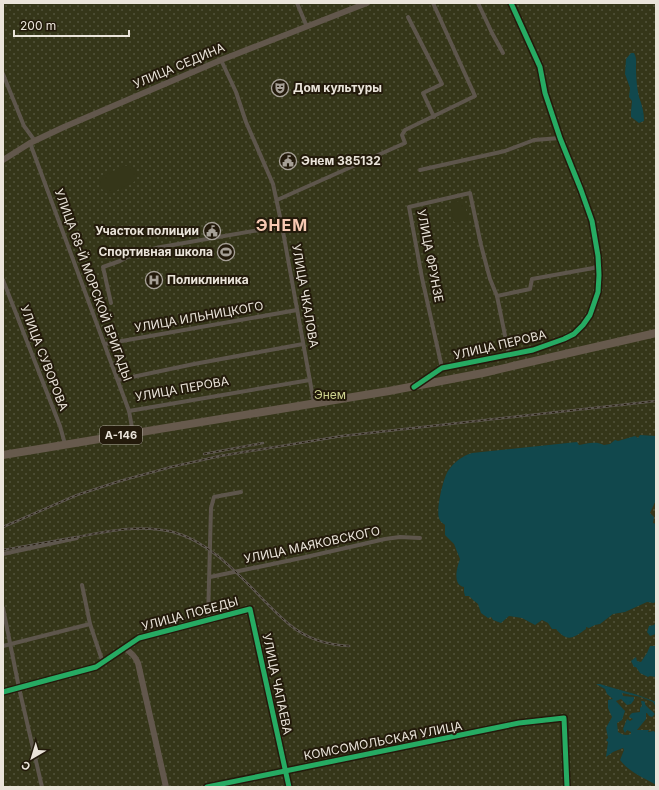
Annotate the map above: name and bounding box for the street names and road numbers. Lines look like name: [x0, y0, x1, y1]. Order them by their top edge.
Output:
street label: УЛИЦА СЕДИНА: [131, 40, 227, 92]
street label: УЛИЦА 68-Й МОРСКОЙ БРИГАДЫ: [52, 187, 135, 383]
street label: УЛИЦА ФРУНЗЕ: [414, 208, 447, 304]
street label: УЛИЦА ЧКАЛОВА: [289, 243, 322, 349]
street label: УЛИЦА ИЛЬНИЦКОГО: [133, 298, 265, 335]
street label: УЛИЦА СУВОРОВА: [17, 303, 72, 413]
street label: УЛИЦА ПЕРОВА: [452, 327, 548, 363]
street label: УЛИЦА ПЕРОВА: [134, 373, 230, 404]
road number: А-146: [100, 426, 142, 444]
street label: УЛИЦА МАЯКОВСКОГО: [242, 523, 381, 566]
street label: УЛИЦА ПОБЕДЫ: [140, 593, 240, 634]
street label: УЛИЦА ЧАПАЕВА: [259, 632, 296, 736]
street label: КОМСОМОЛЬСКАЯ УЛИЦА: [302, 718, 463, 763]

